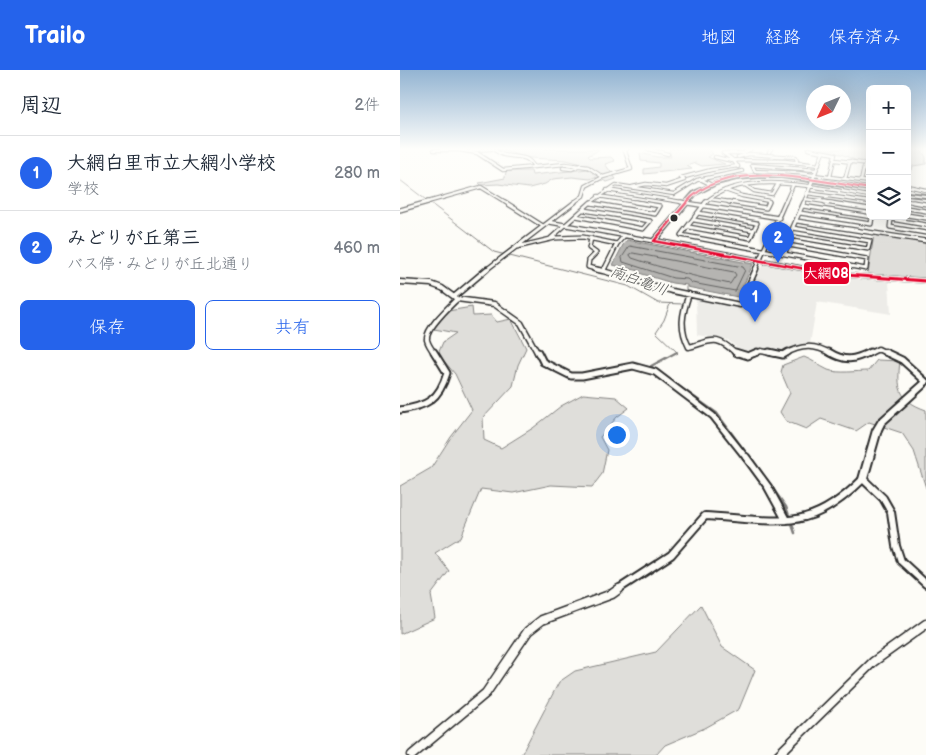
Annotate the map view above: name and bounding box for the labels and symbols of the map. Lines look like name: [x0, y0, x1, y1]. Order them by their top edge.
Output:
north arrow: [806, 85, 851, 130]
unlabelled marker: [669, 213, 679, 223]
pin: 2: [762, 222, 794, 263]
line badge: 大網08: [803, 261, 850, 285]
water label: 南白亀川: [608, 262, 670, 300]
text: 大網08: [803, 265, 849, 282]
pin: 1: [739, 281, 771, 322]
your location: [604, 422, 630, 448]

